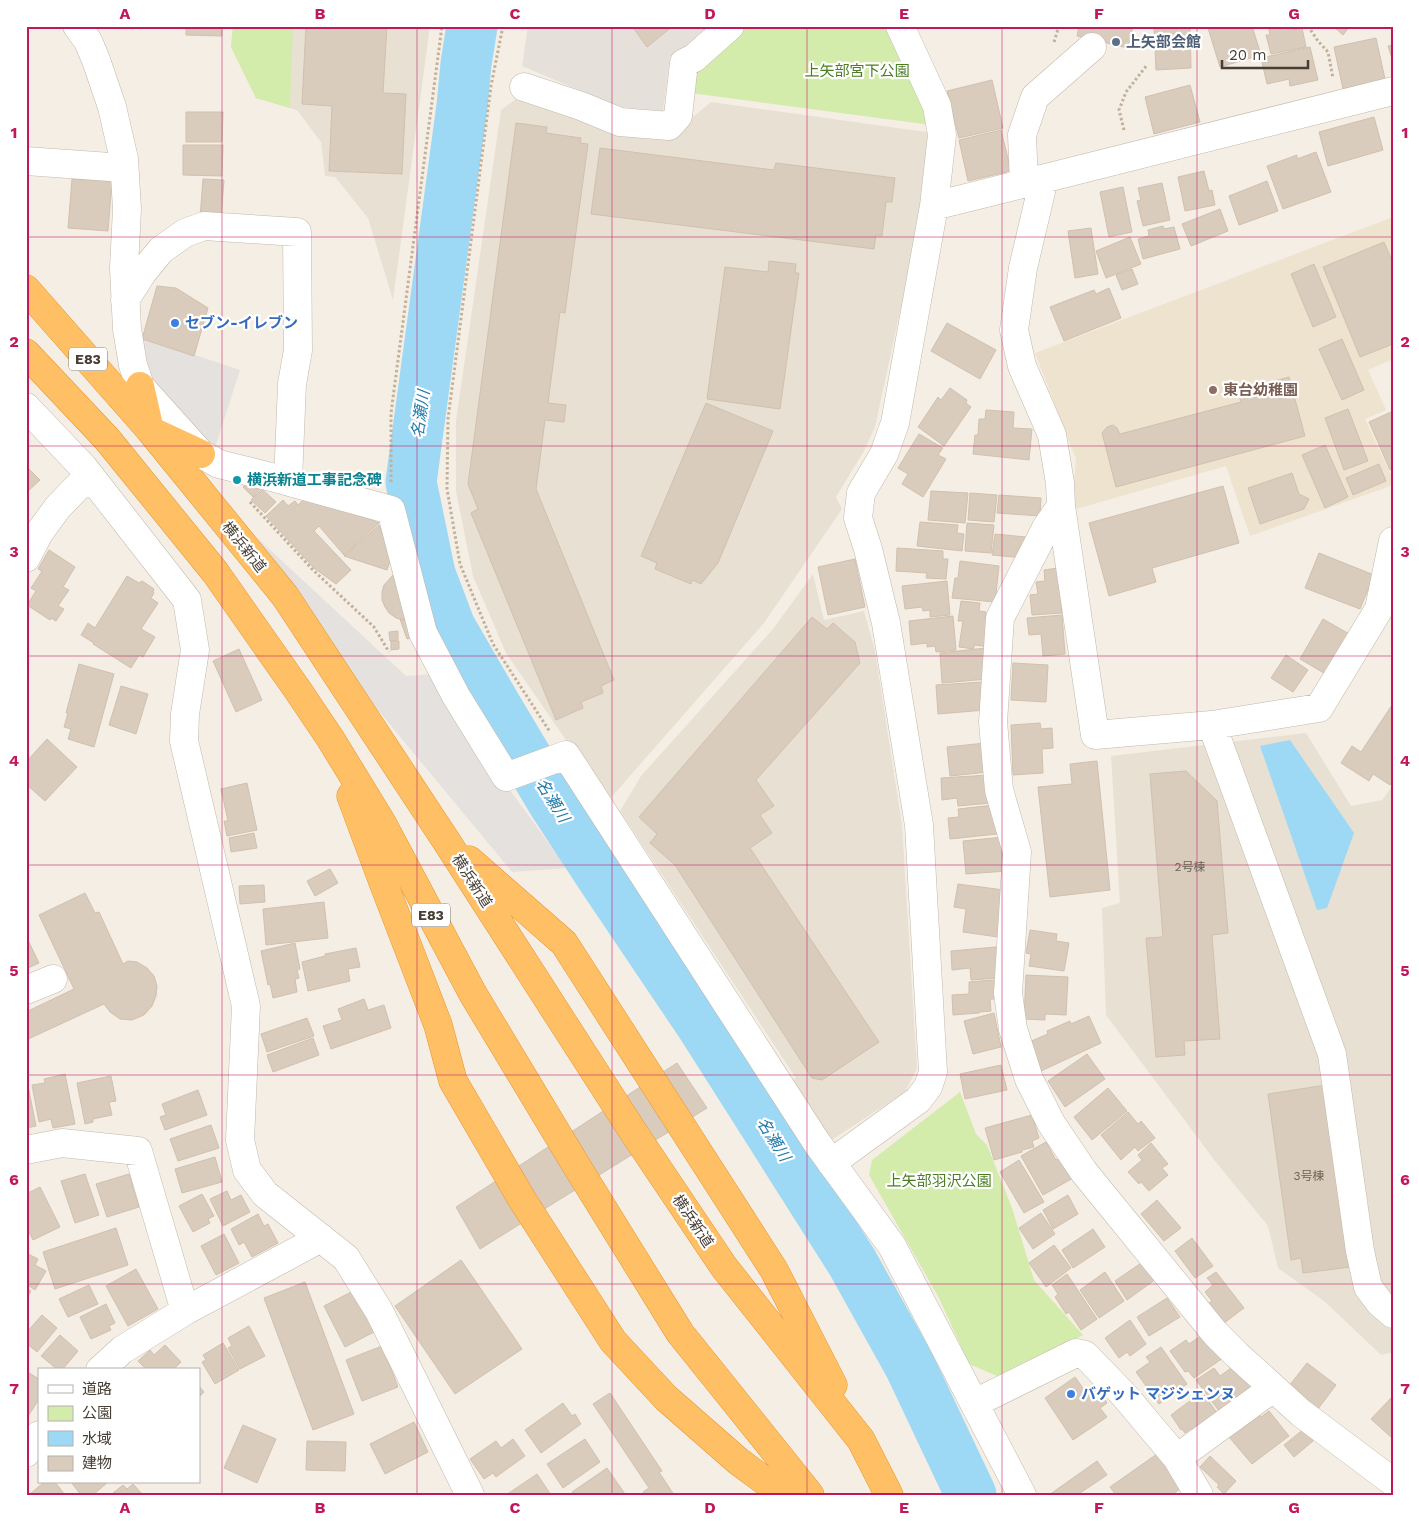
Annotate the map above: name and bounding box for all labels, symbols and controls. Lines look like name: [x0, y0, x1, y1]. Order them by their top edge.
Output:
text: A: [120, 4, 131, 23]
text: B: [315, 4, 326, 23]
text: C: [510, 4, 521, 23]
text: D: [704, 4, 716, 23]
text: E: [899, 4, 909, 23]
text: F: [1094, 4, 1104, 23]
text: G: [1288, 4, 1300, 23]
place label: 上矢部会館: [1126, 33, 1201, 51]
marker: 上矢部会館: [1110, 36, 1122, 48]
scale bar: [1222, 38, 1308, 70]
text: 20 m: [1229, 46, 1267, 64]
park label: 上矢部宮下公園: [804, 62, 910, 80]
text: 1: [11, 123, 17, 142]
text: 1: [1402, 123, 1408, 142]
place label: セブン-イレブン: [185, 314, 298, 332]
marker: セブン-イレブン: [169, 317, 181, 329]
text: 2: [9, 332, 19, 351]
text: 2: [1400, 332, 1410, 351]
road number: E83: [69, 348, 107, 370]
place label: 東台幼稚園: [1223, 381, 1298, 399]
marker: 東台幼稚園: [1207, 384, 1219, 396]
water label: 名瀬川: [408, 387, 434, 439]
place label: 横浜新道工事記念碑: [247, 471, 382, 489]
marker: 横浜新道工事記念碑: [231, 474, 243, 486]
street label: 横浜新道: [218, 518, 270, 576]
text: 3: [9, 542, 19, 561]
text: 3: [1400, 542, 1410, 561]
text: 4: [9, 751, 19, 770]
text: 4: [1400, 751, 1410, 770]
water label: 名瀬川: [532, 775, 574, 827]
street label: 横浜新道: [448, 851, 496, 911]
house number: 2号棟: [1175, 860, 1206, 874]
road number: E83: [412, 904, 450, 926]
text: 5: [9, 961, 19, 980]
text: 5: [1400, 961, 1410, 980]
water label: 名瀬川: [753, 1114, 795, 1166]
house number: 3号棟: [1294, 1169, 1325, 1183]
text: 6: [9, 1170, 19, 1189]
text: 6: [1400, 1170, 1410, 1189]
park label: 上矢部羽沢公園: [886, 1172, 992, 1190]
street label: 横浜新道: [669, 1191, 717, 1251]
legend: [38, 1368, 200, 1484]
text: 7: [9, 1379, 19, 1398]
text: 7: [1400, 1379, 1410, 1398]
text: 道路: [82, 1380, 112, 1398]
place label: バゲット マジシェンヌ: [1081, 1385, 1235, 1403]
marker: バゲット マジシェンヌ: [1065, 1388, 1077, 1400]
text: 公園: [82, 1404, 112, 1422]
text: 水域: [82, 1430, 112, 1448]
text: 建物: [82, 1454, 112, 1472]
text: A: [120, 1498, 131, 1517]
text: B: [315, 1498, 326, 1517]
text: C: [510, 1498, 521, 1517]
text: D: [704, 1498, 716, 1517]
text: E: [899, 1498, 909, 1517]
text: F: [1094, 1498, 1104, 1517]
text: G: [1288, 1498, 1300, 1517]

